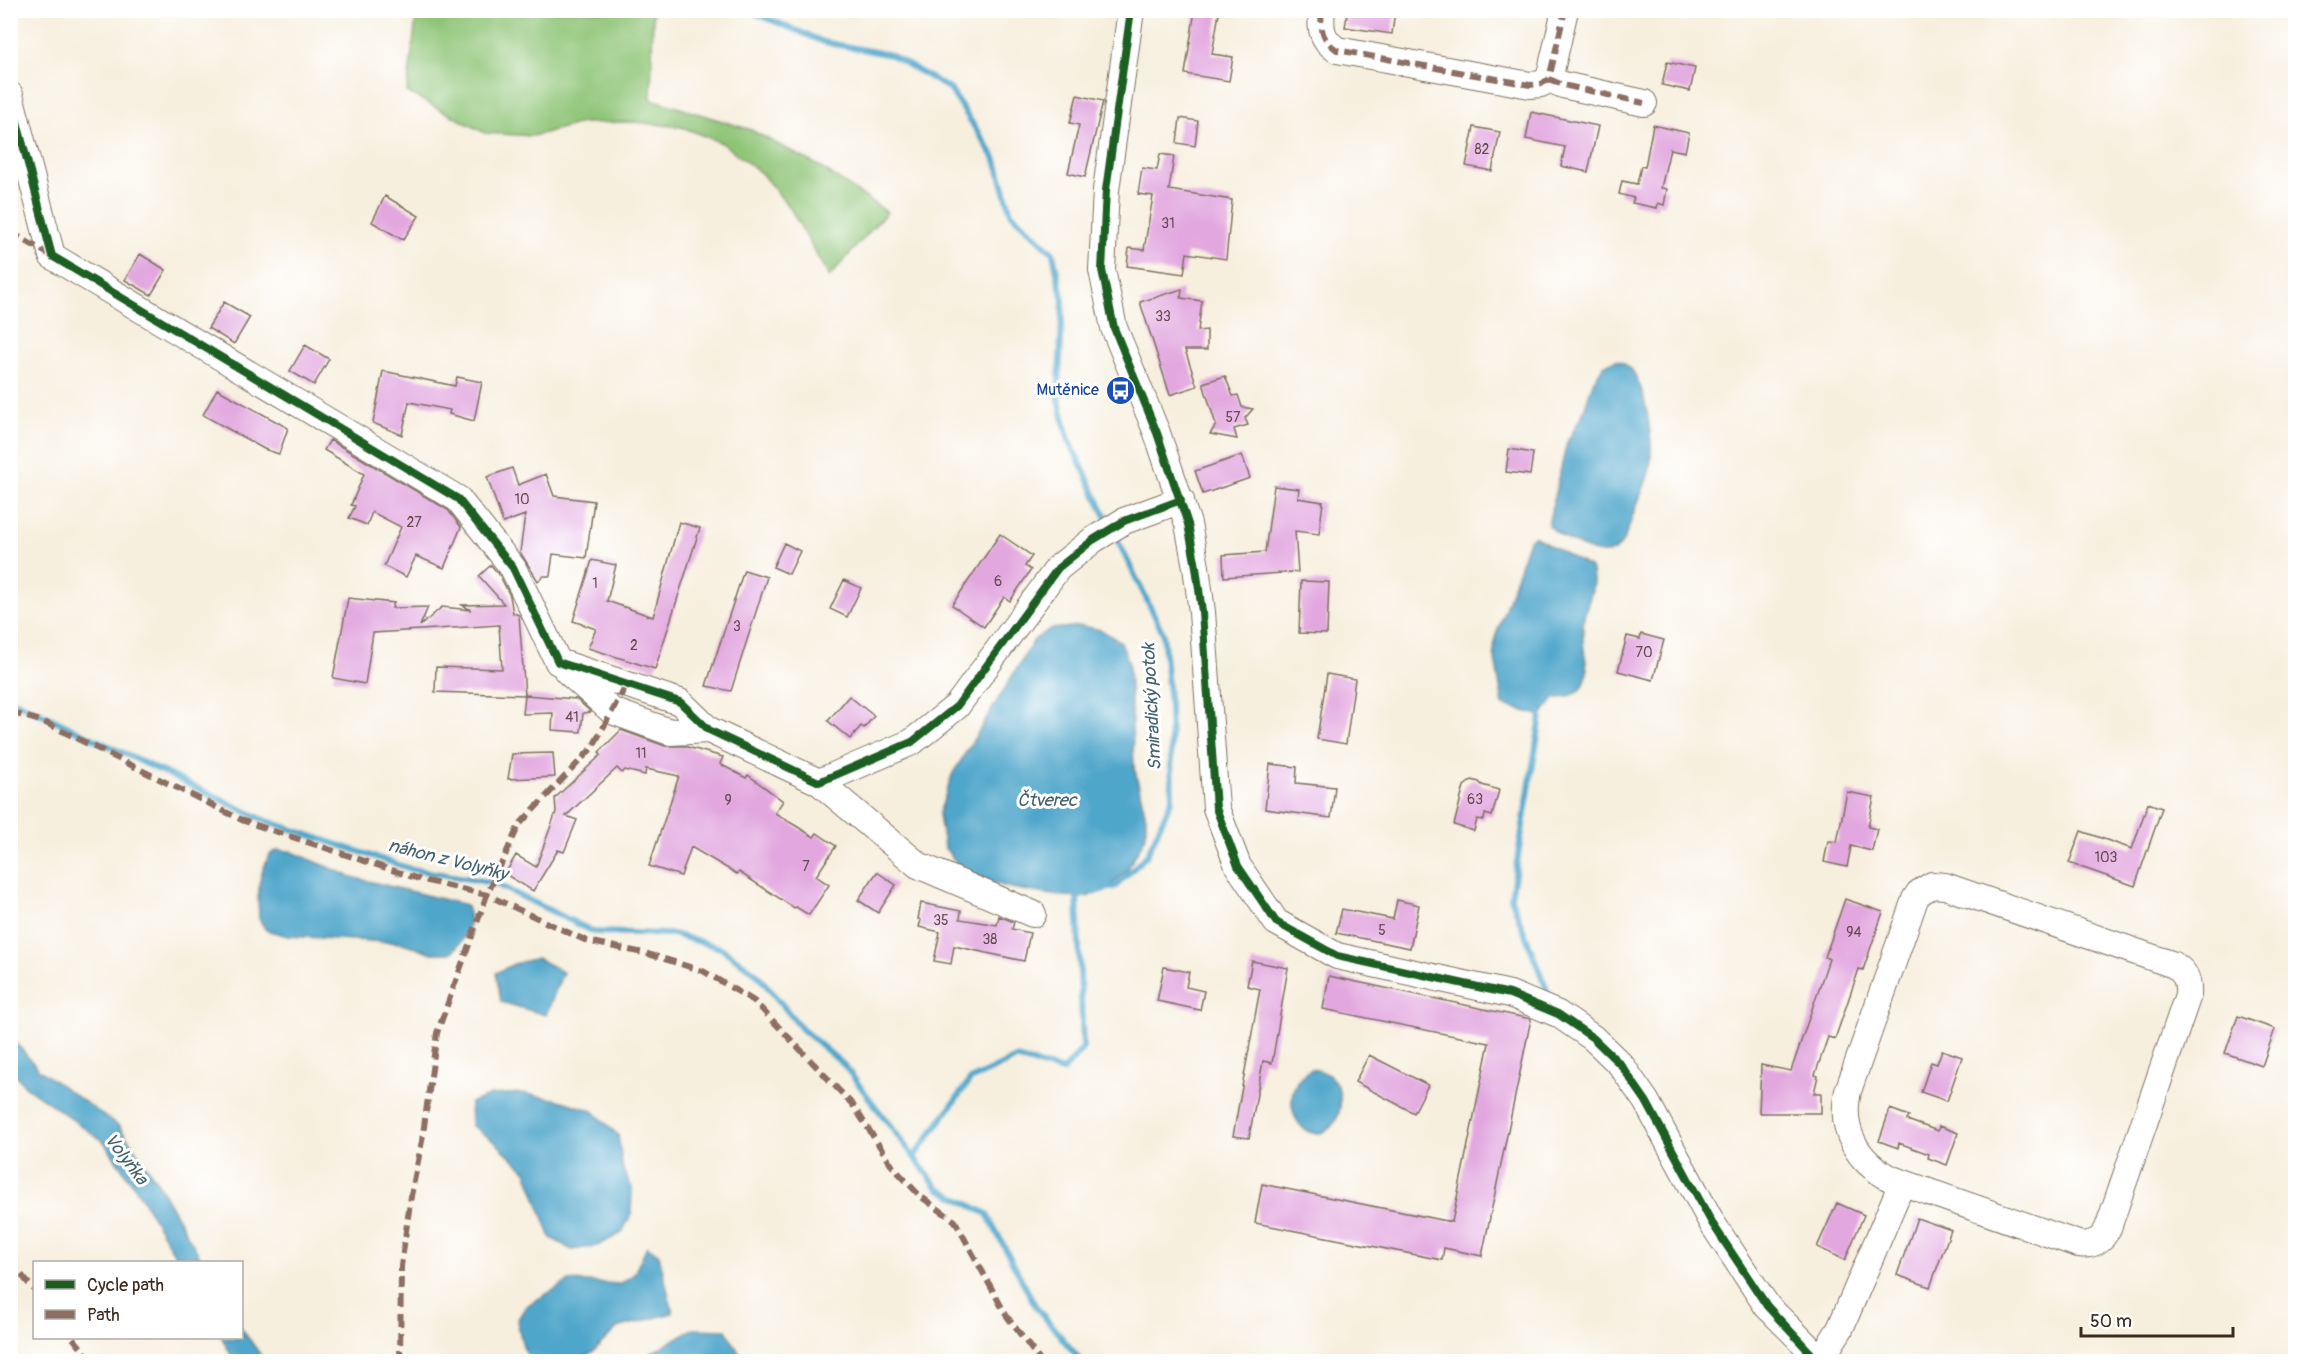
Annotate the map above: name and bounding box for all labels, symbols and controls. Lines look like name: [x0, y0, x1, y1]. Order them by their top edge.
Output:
house number: 82: [1475, 141, 1490, 158]
house number: 31: [1161, 215, 1175, 232]
house number: 33: [1155, 308, 1171, 325]
bus stop icon: Mutěnice: [1104, 374, 1136, 406]
place label: Mutěnice: [1037, 380, 1099, 400]
house number: 57: [1226, 409, 1241, 426]
house number: 10: [514, 491, 530, 508]
house number: 27: [406, 514, 422, 531]
house number: 6: [994, 573, 1002, 590]
house number: 1: [592, 575, 598, 592]
house number: 3: [733, 618, 741, 635]
house number: 2: [630, 637, 638, 654]
water label: Smiradický potok: [1137, 641, 1167, 771]
house number: 70: [1636, 644, 1652, 661]
house number: 41: [565, 709, 579, 726]
house number: 11: [636, 745, 646, 762]
water label: Čtverec: [1017, 789, 1078, 812]
house number: 63: [1467, 791, 1483, 808]
house number: 9: [724, 792, 732, 809]
water label: náhon z Volyňky: [386, 834, 512, 886]
house number: 103: [2095, 849, 2118, 866]
house number: 7: [802, 858, 810, 875]
house number: 35: [933, 912, 949, 929]
house number: 5: [1378, 922, 1386, 939]
house number: 94: [1846, 924, 1862, 941]
house number: 38: [983, 931, 997, 948]
water label: Volyňka: [99, 1129, 154, 1191]
legend: [33, 1261, 243, 1339]
text: Cycle path: [87, 1274, 164, 1297]
scale bar: [2081, 1300, 2232, 1338]
text: Path: [87, 1304, 120, 1327]
text: 50 m: [2090, 1310, 2132, 1333]

